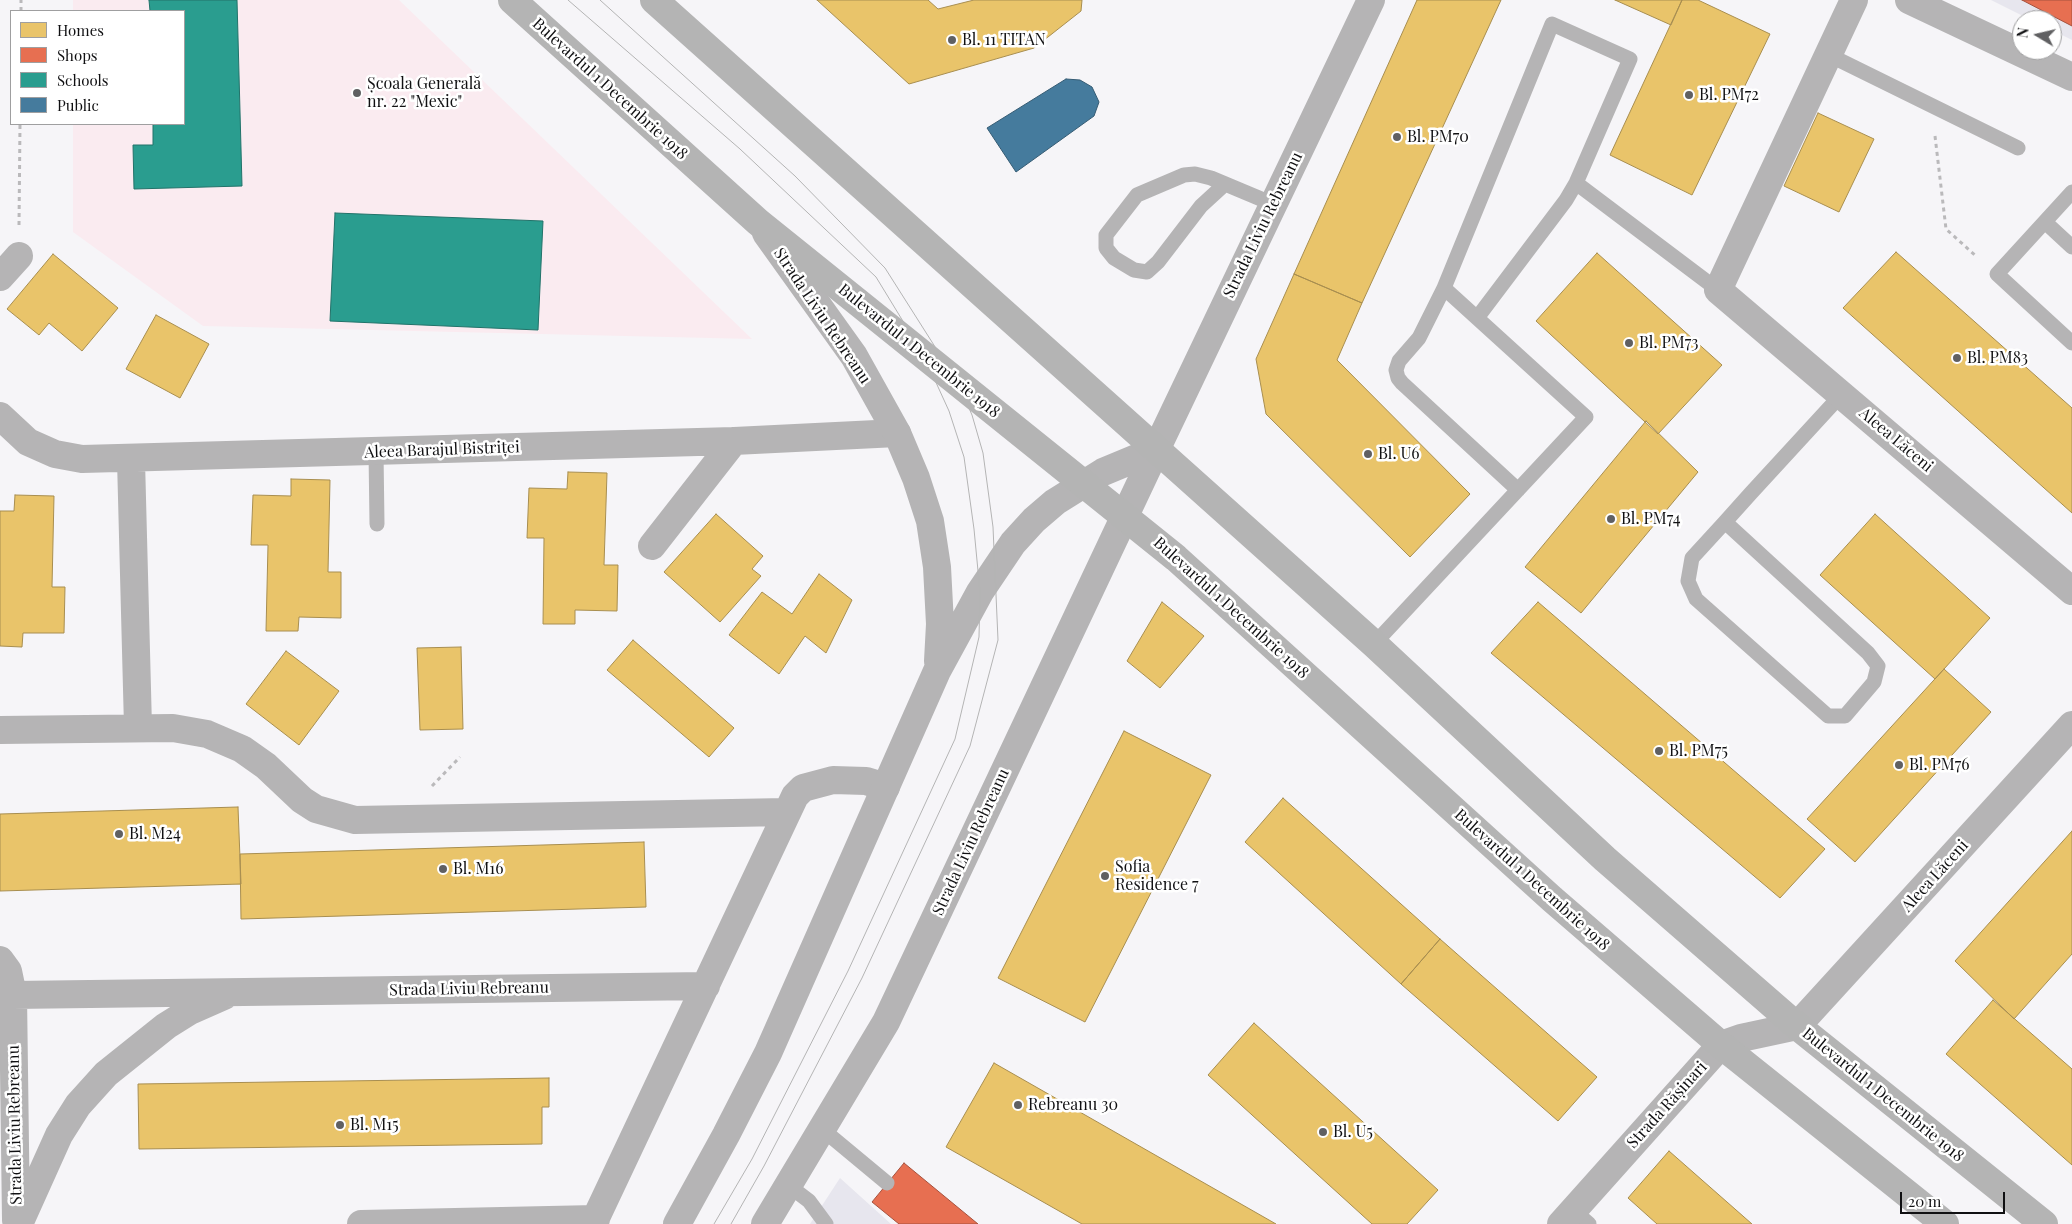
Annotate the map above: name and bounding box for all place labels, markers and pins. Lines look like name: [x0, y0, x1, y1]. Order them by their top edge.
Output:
place label: Bl. 11 TITAN: [962, 30, 1046, 50]
marker: Bl. 11 TITAN: [946, 34, 958, 46]
place label: Școala Generală nr. 22 "Mexic": [367, 74, 481, 112]
place label: Bl. PM72: [1699, 85, 1759, 105]
marker: Școala Generală nr. 22 "Mexic": [351, 87, 363, 99]
marker: Bl. PM72: [1683, 89, 1695, 101]
place label: Bl. PM70: [1407, 127, 1469, 147]
marker: Bl. PM70: [1391, 131, 1403, 143]
place label: Bl. PM73: [1639, 333, 1698, 353]
marker: Bl. PM73: [1623, 337, 1635, 349]
place label: Bl. PM83: [1967, 348, 2028, 368]
marker: Bl. PM83: [1951, 352, 1963, 364]
place label: Bl. U6: [1378, 444, 1420, 464]
marker: Bl. U6: [1362, 448, 1374, 460]
place label: Bl. PM74: [1621, 509, 1681, 529]
marker: Bl. PM74: [1605, 513, 1617, 525]
place label: Bl. PM75: [1669, 741, 1728, 761]
marker: Bl. PM75: [1653, 745, 1665, 757]
place label: Bl. PM76: [1909, 755, 1969, 775]
marker: Bl. PM76: [1893, 759, 1905, 771]
place label: Bl. M24: [129, 824, 181, 844]
marker: Bl. M24: [113, 828, 125, 840]
place label: Sofia Residence 7: [1115, 857, 1199, 895]
place label: Bl. M16: [453, 859, 504, 879]
marker: Bl. M16: [437, 863, 449, 875]
marker: Sofia Residence 7: [1099, 870, 1111, 882]
place label: Rebreanu 30: [1028, 1095, 1118, 1115]
marker: Rebreanu 30: [1012, 1099, 1024, 1111]
place label: Bl. M15: [350, 1115, 399, 1135]
marker: Bl. M15: [334, 1119, 346, 1131]
place label: Bl. U5: [1333, 1122, 1373, 1142]
marker: Bl. U5: [1317, 1126, 1329, 1138]

